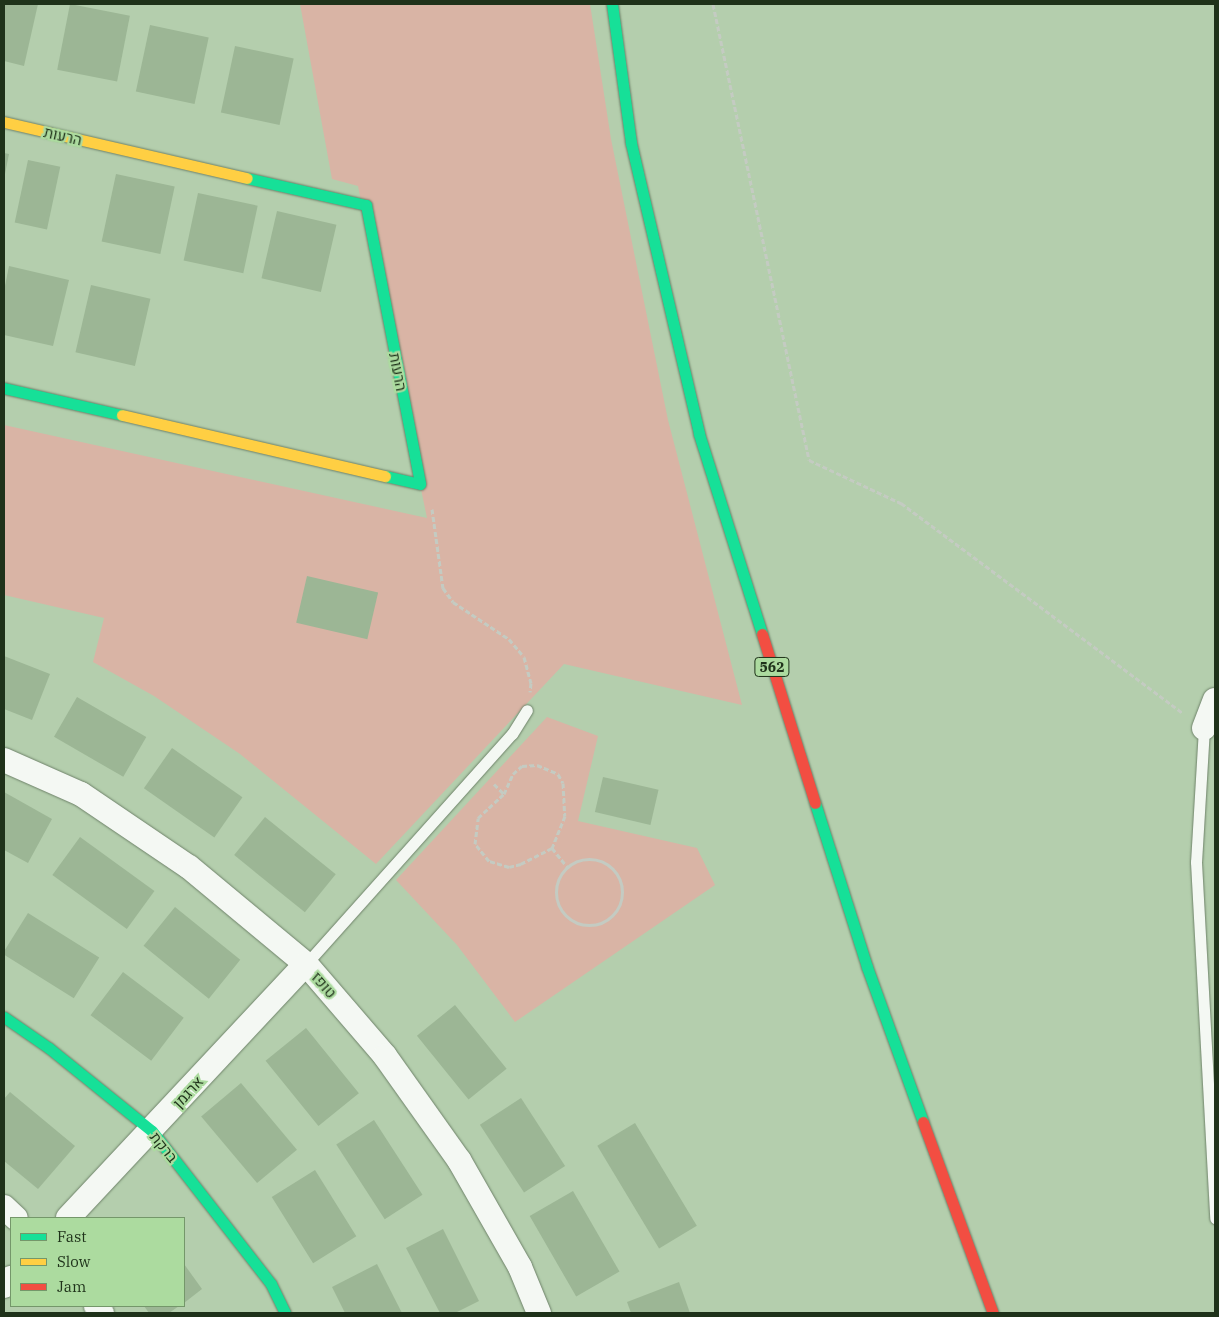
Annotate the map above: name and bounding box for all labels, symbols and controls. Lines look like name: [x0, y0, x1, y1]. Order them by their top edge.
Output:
street label: הרעות: [42, 123, 84, 149]
street label: הרעות: [385, 351, 411, 393]
road number: 562: [753, 656, 791, 679]
street label: טופז: [308, 968, 340, 1002]
street label: ארגמן: [169, 1072, 207, 1112]
street label: ברקת: [146, 1128, 182, 1166]
legend: [10, 1217, 185, 1307]
text: Fast: [57, 1227, 87, 1246]
text: Slow: [57, 1252, 90, 1271]
text: Jam: [57, 1277, 86, 1296]

